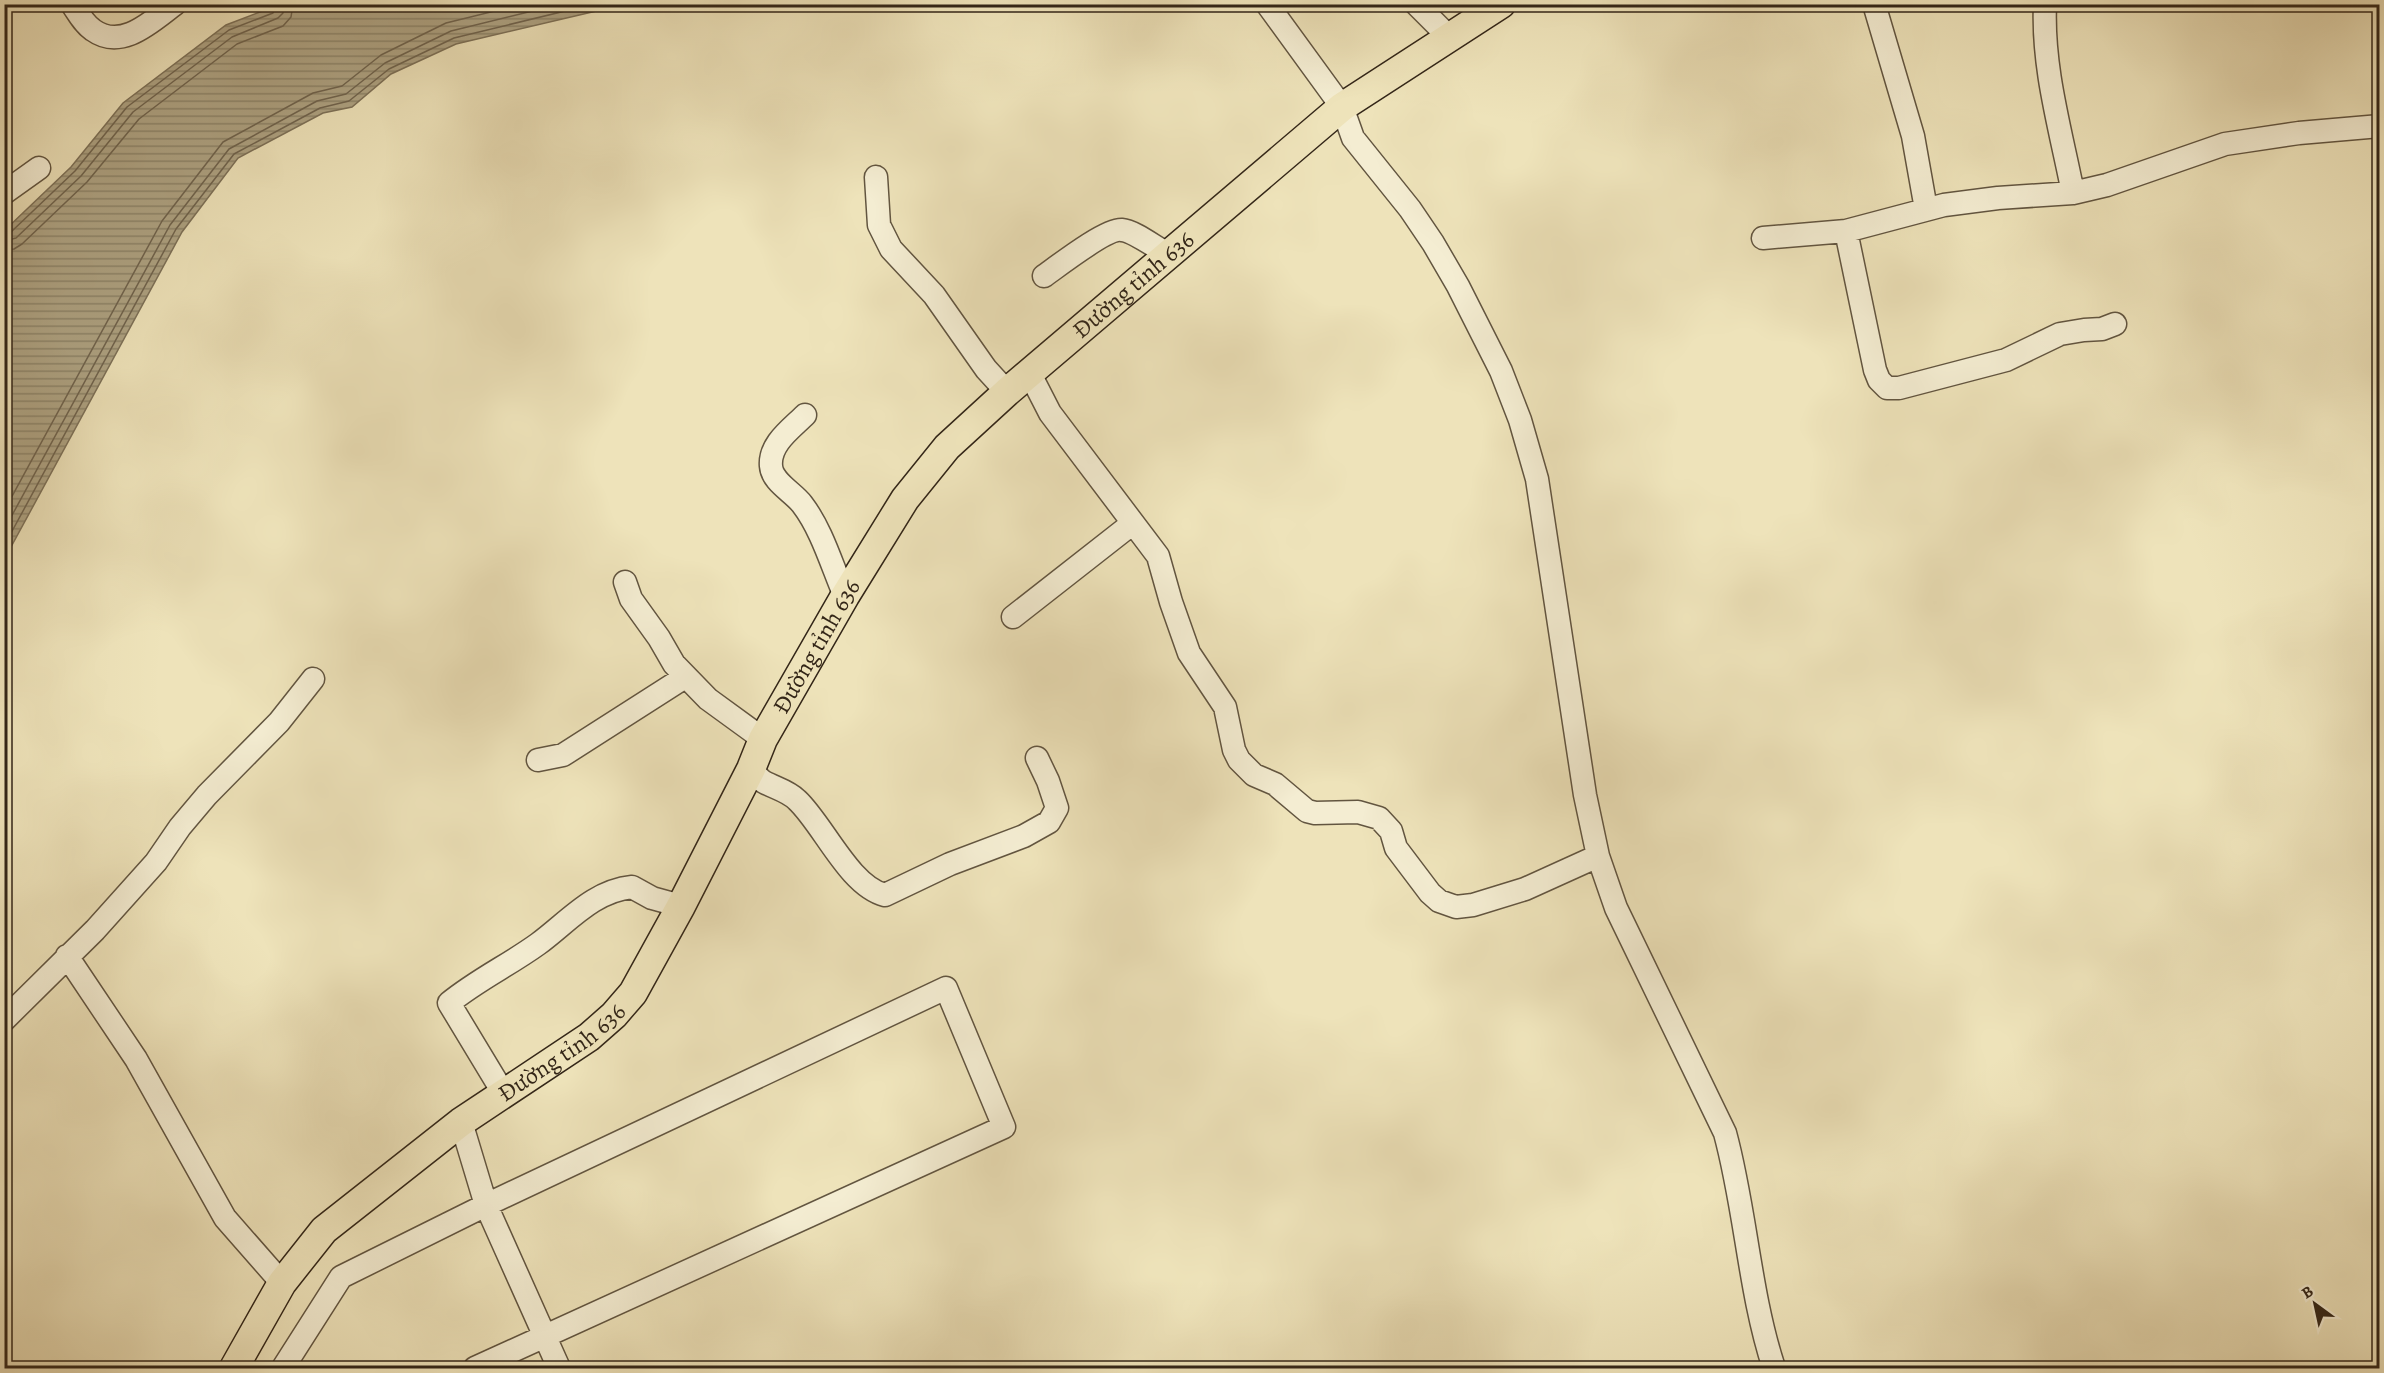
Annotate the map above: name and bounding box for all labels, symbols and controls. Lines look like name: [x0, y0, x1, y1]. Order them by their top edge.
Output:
street label: Đường tỉnh 636: [1066, 224, 1201, 346]
street label: Đường tỉnh 636: [765, 573, 868, 720]
street label: Đường tỉnh 636: [491, 997, 633, 1109]
north arrow: [2285, 1274, 2345, 1334]
text: B: [2297, 1280, 2318, 1304]

